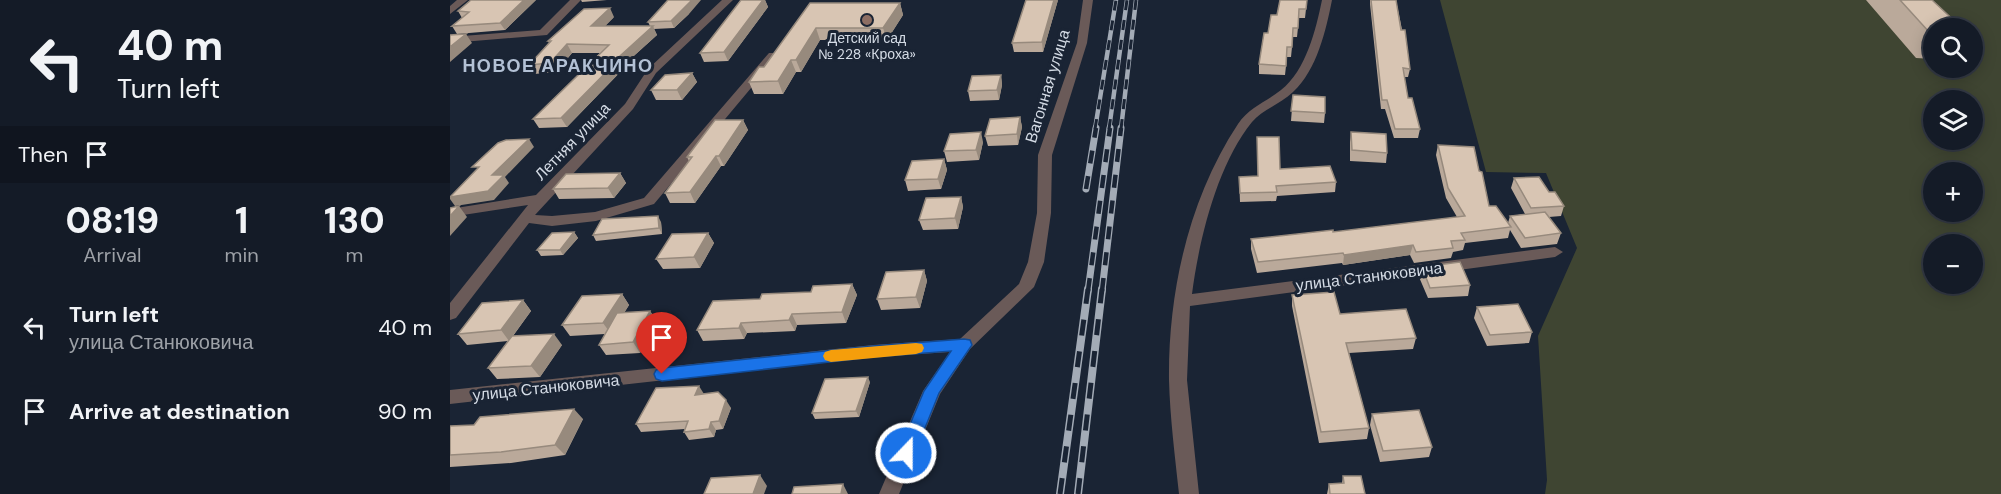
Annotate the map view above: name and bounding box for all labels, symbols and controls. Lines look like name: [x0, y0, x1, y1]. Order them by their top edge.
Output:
marker: Детский сад № 228 «Кроха»: [860, 13, 874, 27]
text: 40 m: [117, 18, 223, 73]
map controls: [1923, 18, 1983, 294]
button: search: [1923, 18, 1983, 78]
icon: left: [18, 24, 96, 102]
street label: Вагонная улица: [1020, 27, 1075, 145]
place label: Детский сад № 228 «Кроха»: [818, 29, 916, 63]
district label: НОВОЕ АРАКЧИНО: [462, 54, 654, 78]
text: Turn left: [117, 71, 220, 106]
button: layers: [1923, 90, 1983, 150]
street label: Летняя улица: [530, 98, 615, 185]
icon: arrive: [80, 138, 113, 171]
text: Then: [18, 140, 68, 169]
button: +: [1923, 162, 1983, 222]
text: 08:19: [65, 197, 159, 244]
text: 1: [235, 197, 248, 244]
text: 130: [324, 197, 385, 244]
button: −: [1923, 234, 1983, 294]
text: Arrival: [83, 242, 141, 268]
text: min: [225, 242, 259, 268]
text: m: [345, 242, 363, 268]
street label: улица Станюковича: [1295, 257, 1444, 296]
text: Turn left: [69, 300, 159, 329]
icon: left: [18, 311, 51, 344]
pin: [636, 312, 687, 374]
text: 40 m: [378, 313, 432, 342]
icon: arrive: [645, 321, 678, 354]
text: улица Станюковича: [69, 329, 253, 355]
street label: улица Станюковича: [472, 369, 621, 406]
icon: arrive: [18, 395, 51, 428]
text: Arrive at destination: [69, 397, 290, 426]
text: 90 m: [378, 397, 432, 426]
position arrow: [874, 421, 938, 485]

